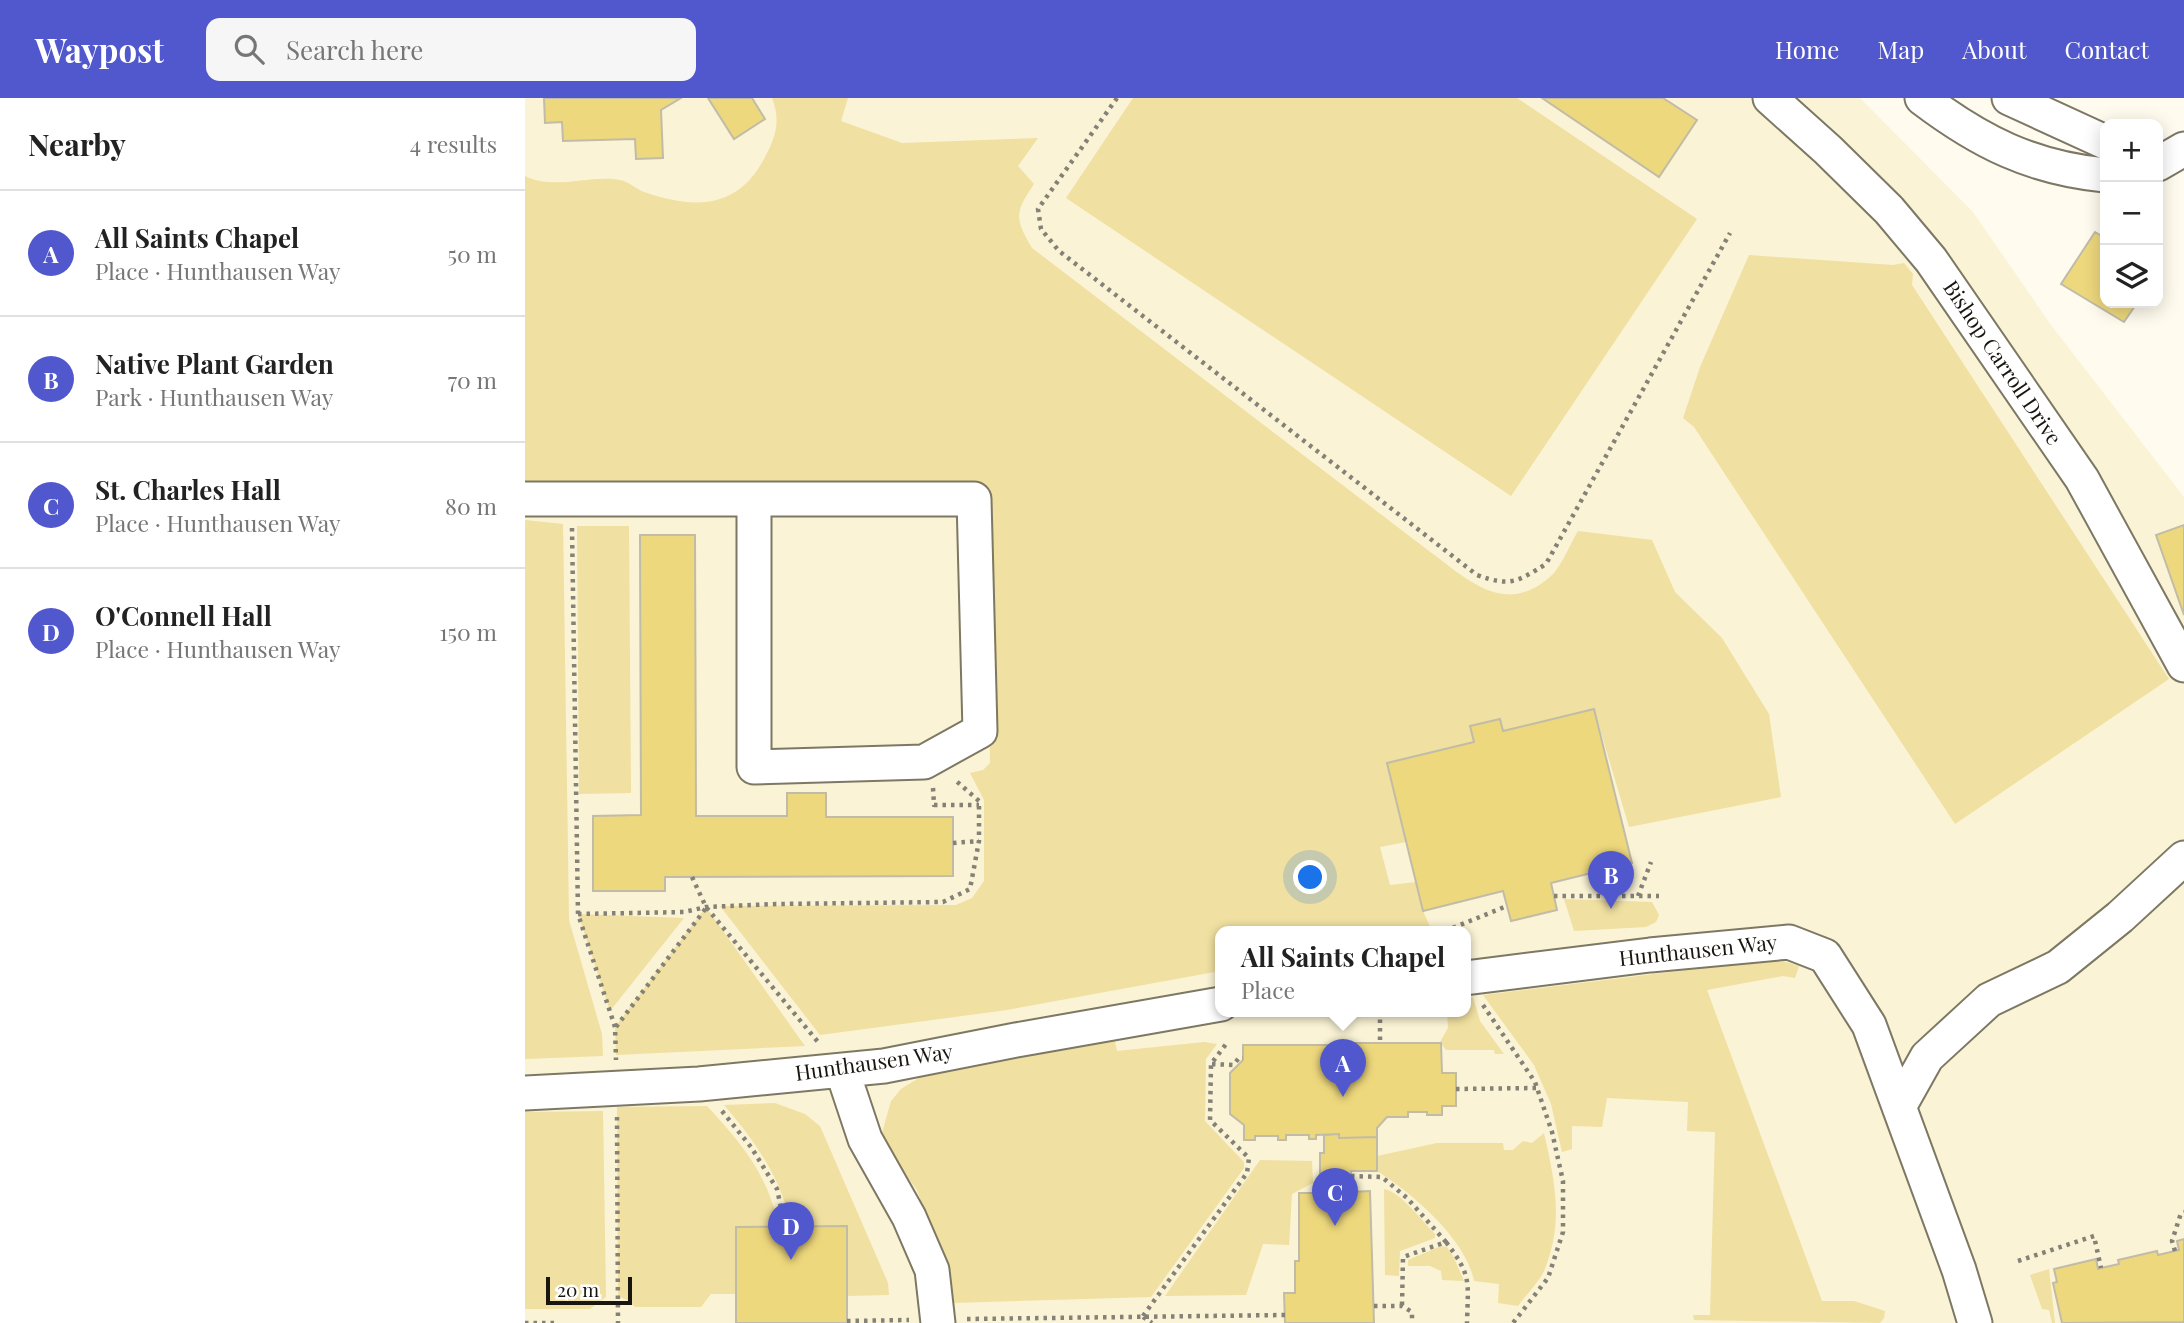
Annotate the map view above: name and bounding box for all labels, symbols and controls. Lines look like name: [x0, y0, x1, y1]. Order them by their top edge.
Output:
search box: [206, 18, 696, 81]
text: Waypost: [35, 27, 164, 71]
icon: search: [230, 30, 268, 68]
text: Search here: [286, 32, 423, 67]
text: Home: [1775, 33, 1839, 65]
text: Map: [1877, 33, 1924, 65]
text: About: [1962, 33, 2026, 65]
text: Contact: [2064, 33, 2149, 65]
map controls: [2100, 119, 2163, 308]
button: +: [2100, 119, 2163, 182]
text: Nearby: [28, 124, 126, 164]
text: 4 results: [410, 128, 497, 159]
button: −: [2100, 182, 2163, 245]
text: All Saints Chapel: [95, 220, 299, 255]
text: A: [43, 238, 59, 269]
text: 50 m: [448, 238, 497, 269]
button: layers: [2100, 245, 2163, 308]
text: Place · Hunthausen Way: [95, 255, 341, 286]
street label: Bishop Carroll Drive: [1938, 274, 2069, 450]
text: Native Plant Garden: [95, 346, 334, 381]
text: B: [43, 364, 59, 395]
text: 70 m: [448, 364, 497, 395]
text: Park · Hunthausen Way: [95, 381, 333, 412]
text: St. Charles Hall: [95, 472, 281, 507]
text: C: [43, 490, 59, 521]
text: 80 m: [445, 490, 497, 521]
text: Place · Hunthausen Way: [95, 507, 341, 538]
text: O'Connell Hall: [95, 598, 272, 633]
text: D: [42, 616, 60, 647]
text: 150 m: [439, 616, 497, 647]
text: Place · Hunthausen Way: [95, 633, 341, 664]
pin: B: [1588, 851, 1634, 909]
your location: [1293, 860, 1327, 894]
popup: [1215, 926, 1471, 1017]
street label: Hunthausen Way: [1617, 927, 1779, 971]
text: All Saints Chapel: [1241, 939, 1445, 974]
text: Place: [1241, 974, 1295, 1005]
street label: Hunthausen Way: [793, 1036, 955, 1086]
pin: A: [1320, 1039, 1366, 1097]
pin: C: [1312, 1168, 1358, 1226]
pin: D: [768, 1202, 814, 1260]
scale bar: [546, 1274, 632, 1306]
text: 20 m: [557, 1276, 599, 1302]

